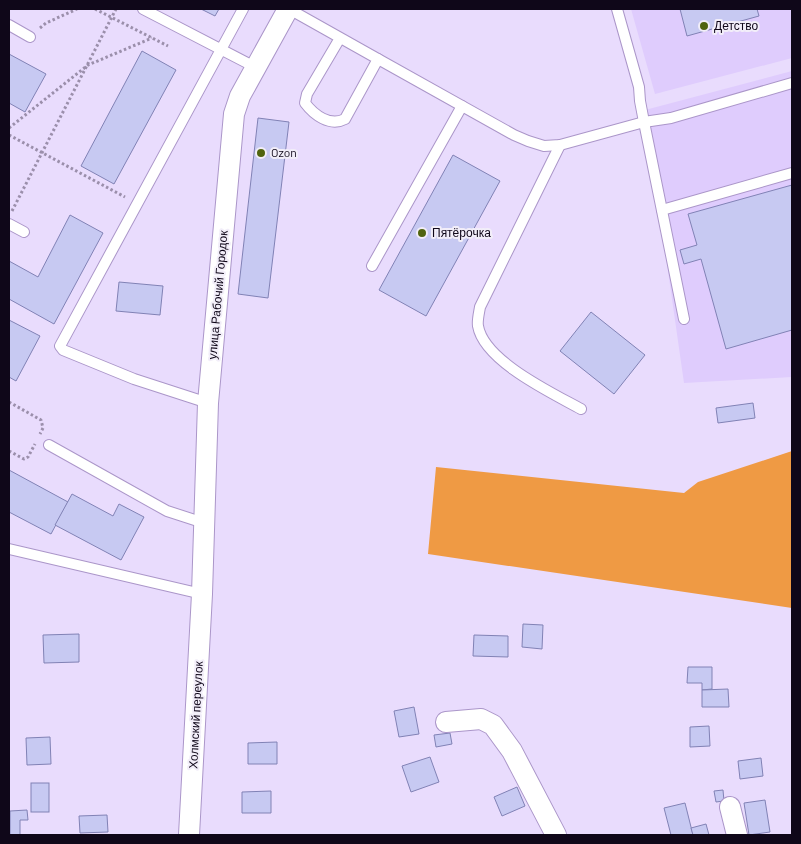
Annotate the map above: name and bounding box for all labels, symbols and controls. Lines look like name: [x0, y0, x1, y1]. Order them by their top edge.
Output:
place label: Детство: [714, 18, 759, 33]
marker: Детство: [698, 20, 710, 32]
place label: Ozon: [271, 145, 297, 159]
marker: Ozon: [255, 147, 267, 159]
place label: Пятёрочка: [432, 225, 491, 240]
marker: Пятёрочка: [416, 227, 428, 239]
street label: улица Рабочий Городок: [204, 229, 231, 360]
street label: Холмский переулок: [185, 660, 206, 769]

